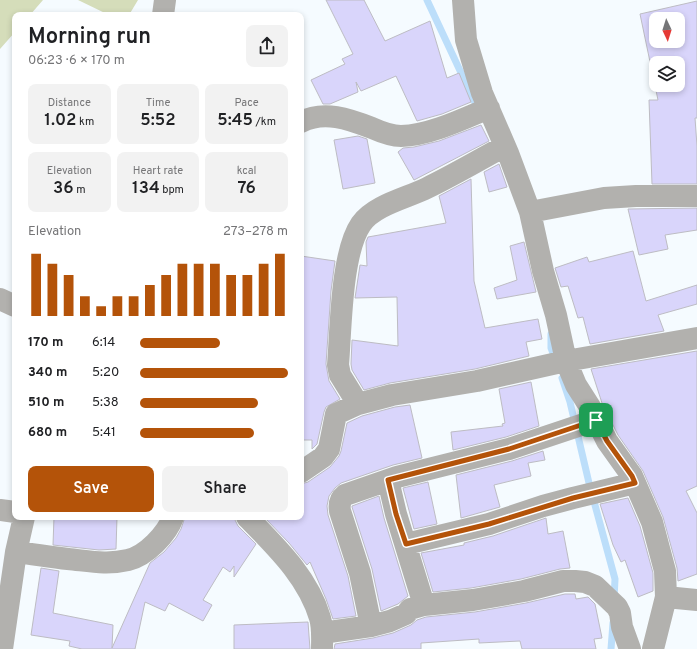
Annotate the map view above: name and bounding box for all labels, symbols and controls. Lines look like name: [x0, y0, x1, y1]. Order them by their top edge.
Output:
north arrow: [649, 12, 685, 48]
map controls: [649, 12, 685, 92]
text: Morning run: [28, 24, 151, 51]
button: share: [246, 25, 288, 67]
text: 06:23 · 6 × 170 m: [28, 53, 125, 69]
button: layers: [649, 56, 685, 92]
text: Distance: [48, 96, 91, 110]
text: Time: [146, 96, 170, 110]
text: Pace: [235, 96, 259, 110]
text: 1.02: [44, 110, 77, 132]
text: 5:52: [140, 110, 176, 132]
text: 5:45: [217, 110, 253, 132]
text: km: [77, 115, 94, 129]
text: /km: [253, 115, 276, 129]
text: Elevation: [47, 164, 92, 178]
text: Heart rate: [133, 164, 183, 178]
text: kcal: [237, 164, 256, 178]
text: 36: [53, 178, 74, 200]
text: 134: [132, 178, 160, 200]
text: 76: [237, 178, 256, 200]
text: m: [74, 183, 86, 197]
text: bpm: [160, 183, 184, 197]
text: Elevation: [28, 224, 81, 240]
text: 273–278 m: [223, 224, 288, 240]
text: 170 m: [28, 335, 63, 351]
text: 6:14: [92, 335, 115, 351]
text: 340 m: [28, 365, 67, 381]
text: 5:20: [92, 365, 119, 381]
text: 510 m: [28, 395, 64, 411]
text: 5:38: [92, 395, 119, 411]
pin: [579, 403, 613, 437]
icon: arrive: [585, 409, 607, 431]
text: 680 m: [28, 425, 67, 441]
text: 5:41: [92, 425, 116, 441]
button: Save: [28, 466, 154, 512]
button: Share: [162, 466, 288, 512]

